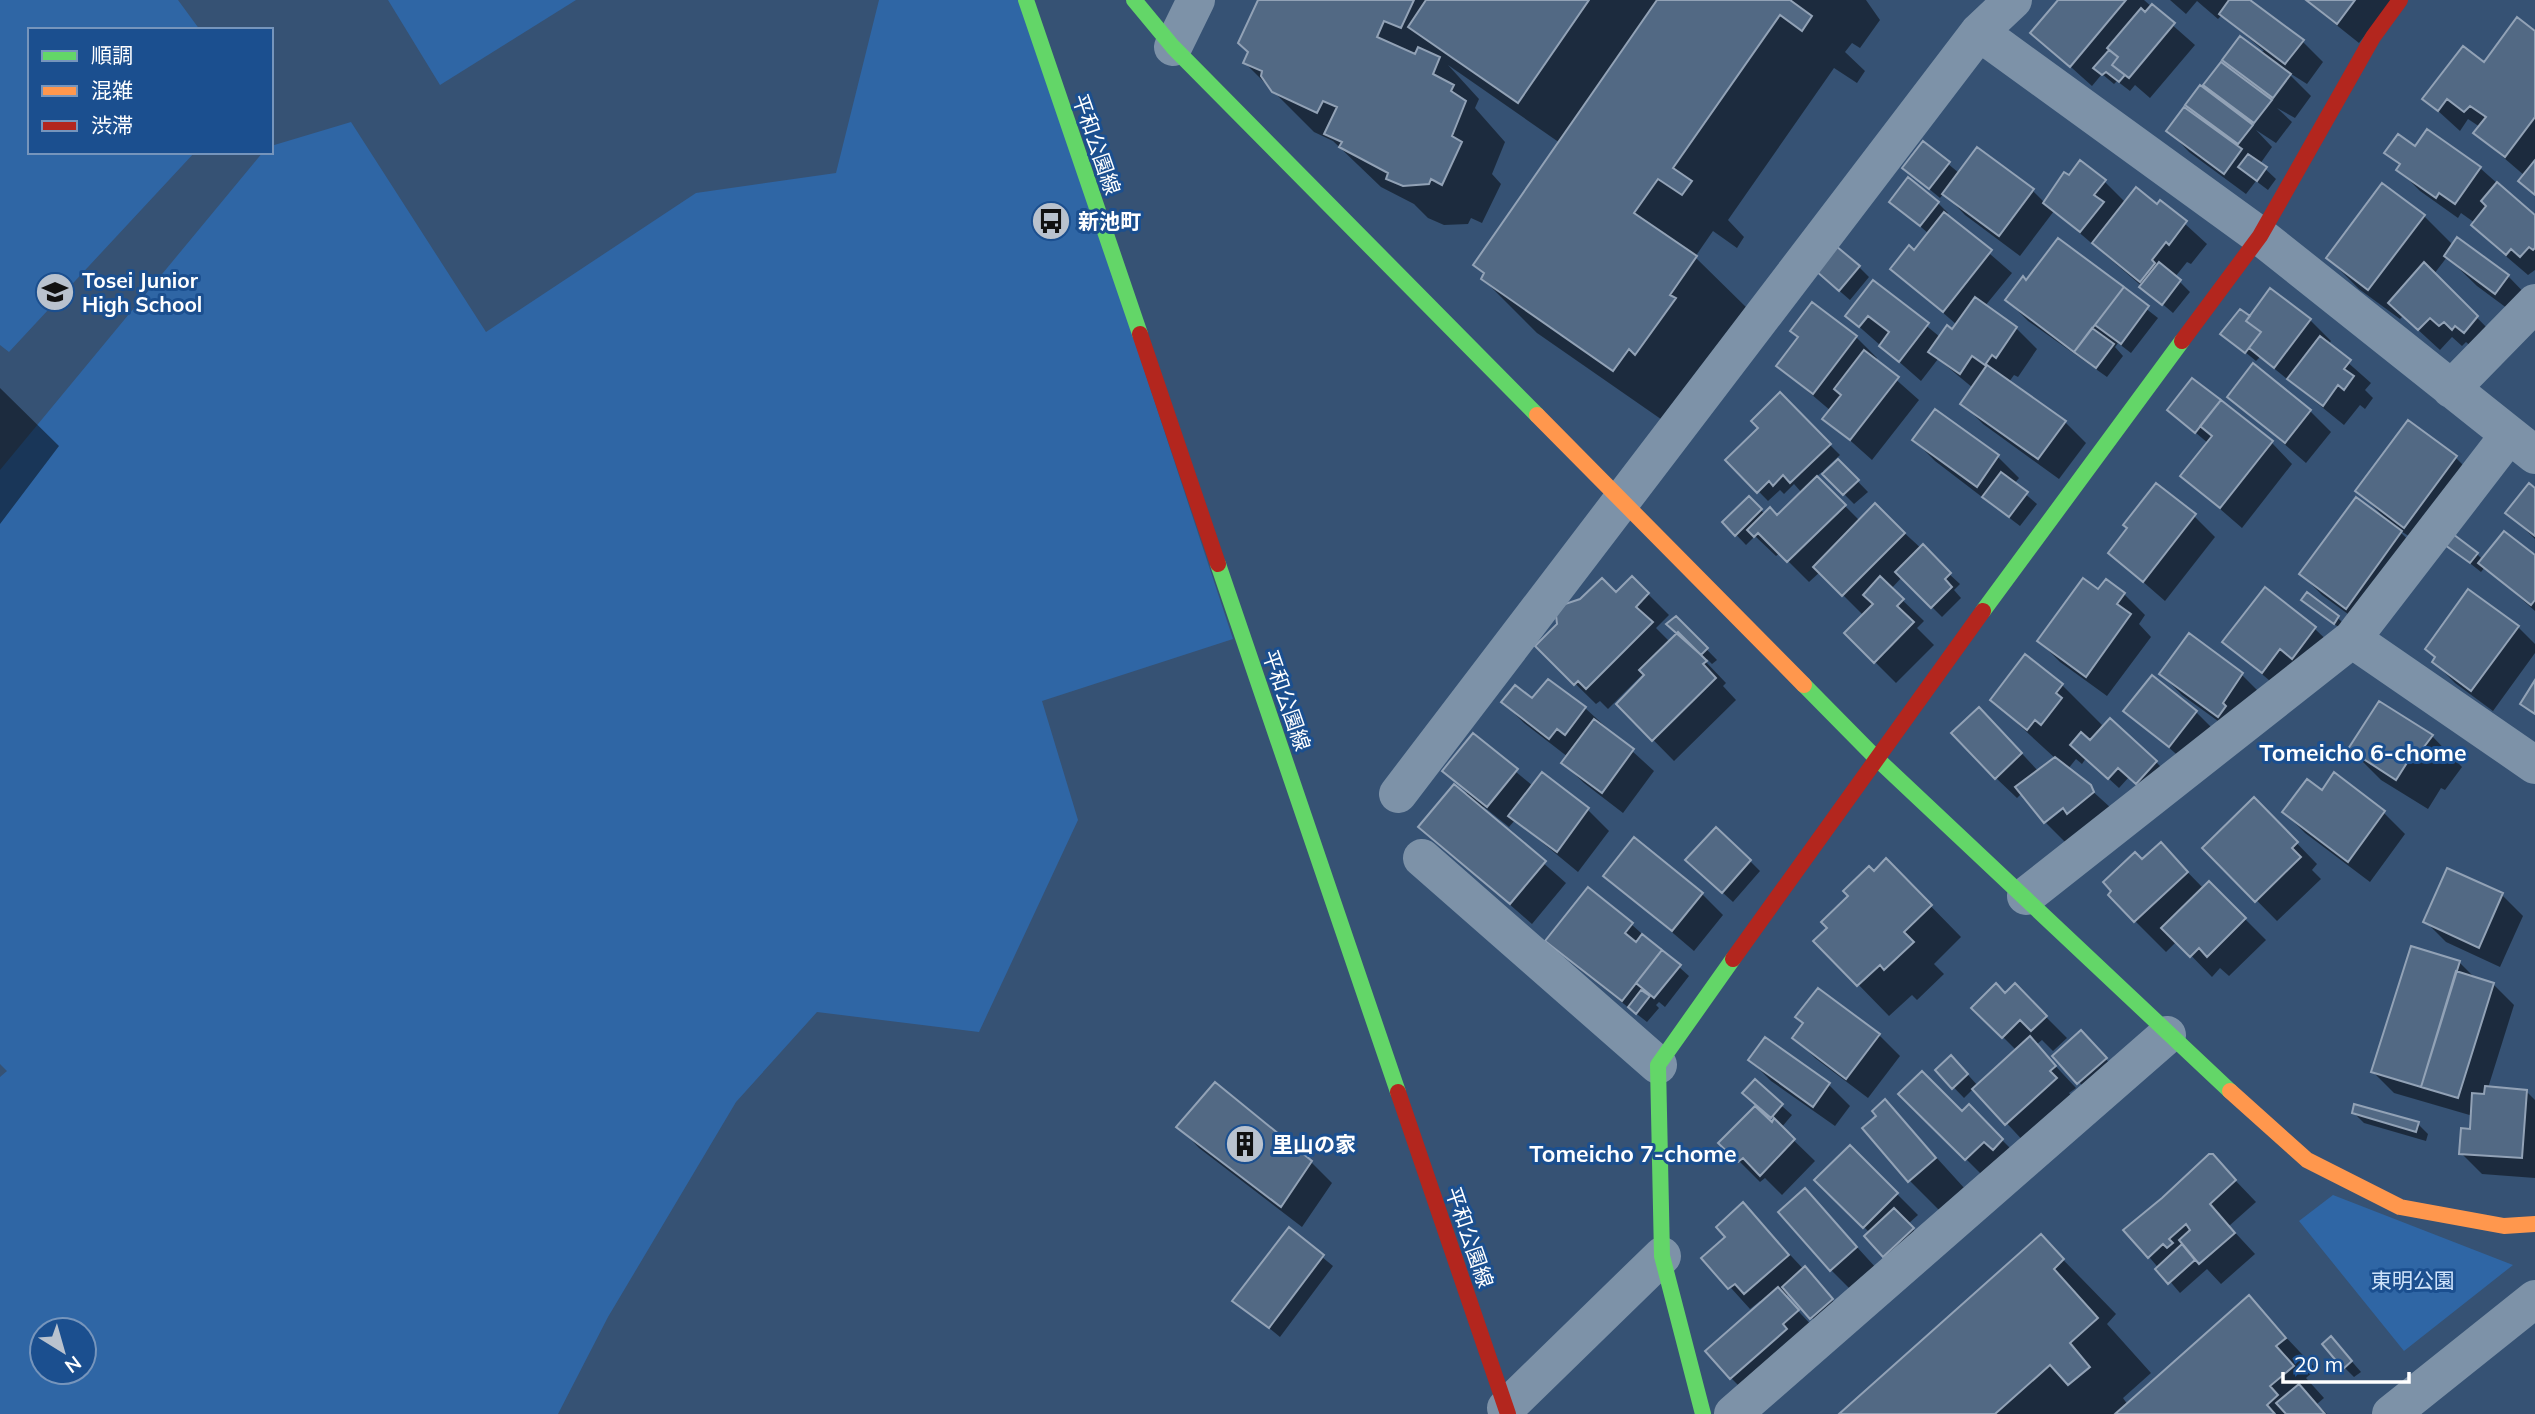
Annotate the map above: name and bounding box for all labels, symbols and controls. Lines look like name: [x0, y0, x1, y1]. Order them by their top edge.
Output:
legend: [28, 28, 273, 154]
text: 順調: [91, 42, 133, 68]
text: 混雑: [91, 77, 133, 103]
street label: 平和公園線: [1068, 90, 1126, 198]
text: 渋滞: [91, 112, 133, 138]
bus stop icon: 新池町: [1030, 200, 1072, 242]
place label: 新池町: [1078, 208, 1141, 234]
place label: Tosei Junior High School: [82, 267, 202, 317]
school or university icon: Tosei Junior High School: [34, 271, 76, 313]
street label: 平和公園線: [1258, 646, 1316, 754]
district label: Tomeicho 6-chome: [2259, 738, 2467, 767]
building icon: 里山の家: [1224, 1123, 1266, 1165]
place label: 里山の家: [1272, 1131, 1356, 1157]
district label: Tomeicho 7-chome: [1529, 1139, 1737, 1168]
street label: 平和公園線: [1441, 1183, 1499, 1291]
park label: 東明公園: [2371, 1267, 2455, 1293]
north arrow: [28, 1316, 98, 1386]
scale bar: [2283, 1340, 2409, 1384]
text: N: [60, 1351, 86, 1378]
text: 20 m: [2294, 1351, 2343, 1377]

